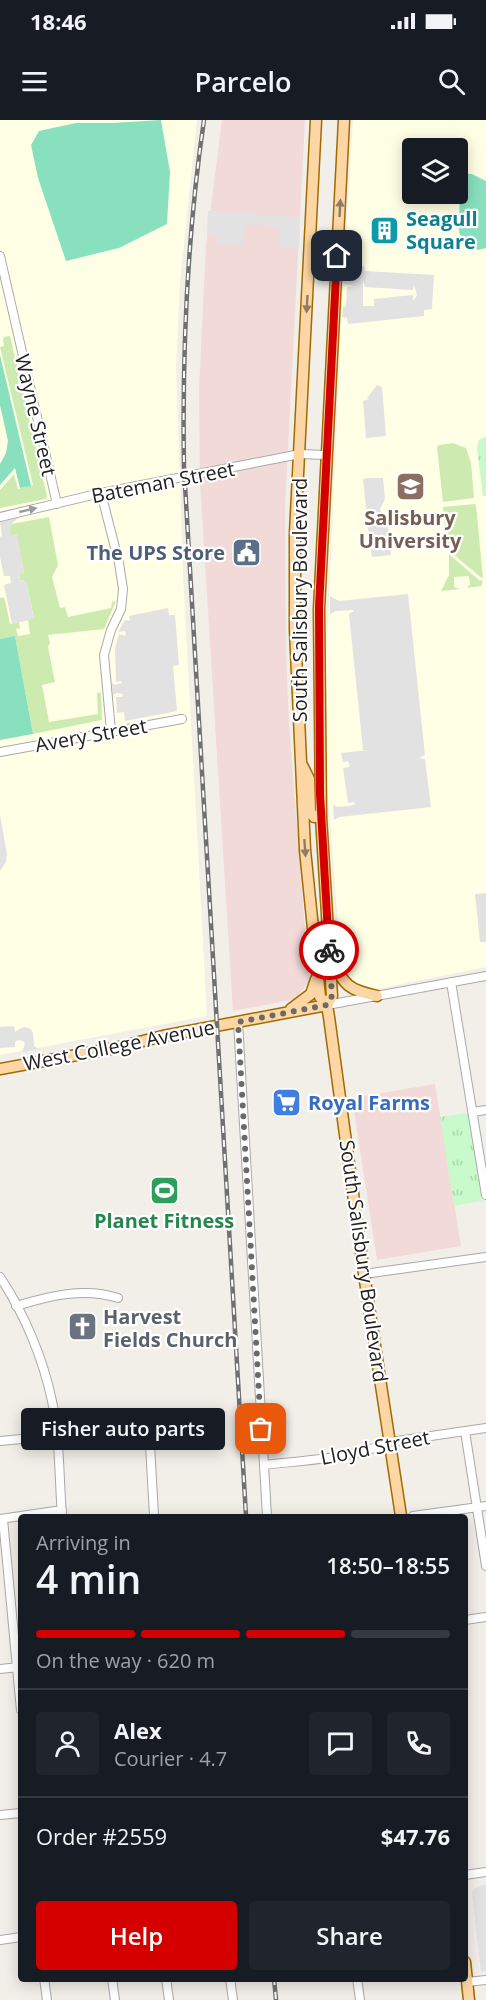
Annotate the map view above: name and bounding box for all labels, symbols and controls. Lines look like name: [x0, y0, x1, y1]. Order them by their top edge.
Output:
text: 18:46: [30, 6, 87, 36]
text: Parcelo: [195, 63, 291, 100]
icon: menu: [18, 65, 51, 98]
icon: search: [435, 65, 468, 98]
map controls: [402, 138, 468, 204]
button: layers: [402, 138, 468, 204]
one-way arrow: [335, 199, 344, 218]
place label: Seagull Square: [406, 205, 478, 255]
building icon: Seagull Square: [369, 214, 401, 246]
pin: [311, 230, 362, 281]
icon: home: [320, 239, 353, 272]
one-way arrow: [302, 295, 311, 314]
street label: Wayne Street: [9, 351, 63, 479]
street label: Bateman Street: [89, 455, 237, 509]
school or university icon: Salisbury University: [394, 471, 426, 503]
street label: South Salisbury Boulevard: [286, 478, 313, 722]
place label: Salisbury University: [359, 504, 462, 554]
one-way arrow: [19, 505, 38, 515]
public building icon: The UPS Store: [230, 536, 262, 568]
place label: The UPS Store: [86, 539, 225, 566]
street label: Avery Street: [33, 712, 149, 758]
one-way arrow: [300, 839, 309, 858]
courier: [299, 920, 359, 980]
icon: bike: [313, 934, 346, 967]
street label: West College Avenue: [21, 1013, 217, 1077]
supermarket icon: Royal Farms: [271, 1086, 303, 1118]
place label: Royal Farms: [308, 1089, 430, 1116]
street label: South Salisbury Boulevard: [334, 1138, 394, 1384]
sports icon: Planet Fitness: [148, 1174, 180, 1206]
place label: Planet Fitness: [94, 1207, 234, 1234]
place label: Harvest Fields Church: [103, 1303, 237, 1353]
church icon: Harvest Fields Church: [66, 1311, 98, 1343]
pin: [235, 1403, 286, 1454]
callout: Fisher auto parts: [21, 1408, 225, 1450]
icon: bag: [244, 1412, 277, 1445]
text: Fisher auto parts: [41, 1415, 205, 1442]
street label: Lloyd Street: [318, 1423, 432, 1471]
text: Arriving in: [36, 1529, 131, 1556]
text: 18:50–18:55: [326, 1550, 450, 1580]
text: 4 min: [36, 1552, 141, 1605]
text: On the way · 620 m: [36, 1647, 215, 1674]
button: person: [36, 1712, 99, 1775]
button: chat: [309, 1712, 372, 1775]
button: phone: [387, 1712, 450, 1775]
text: Alex: [114, 1715, 162, 1745]
text: Courier · 4.7: [114, 1745, 227, 1772]
text: Order #2559: [36, 1821, 167, 1851]
text: $47.76: [381, 1821, 450, 1851]
button: Help: [36, 1901, 237, 1970]
button: Share: [249, 1901, 450, 1970]

